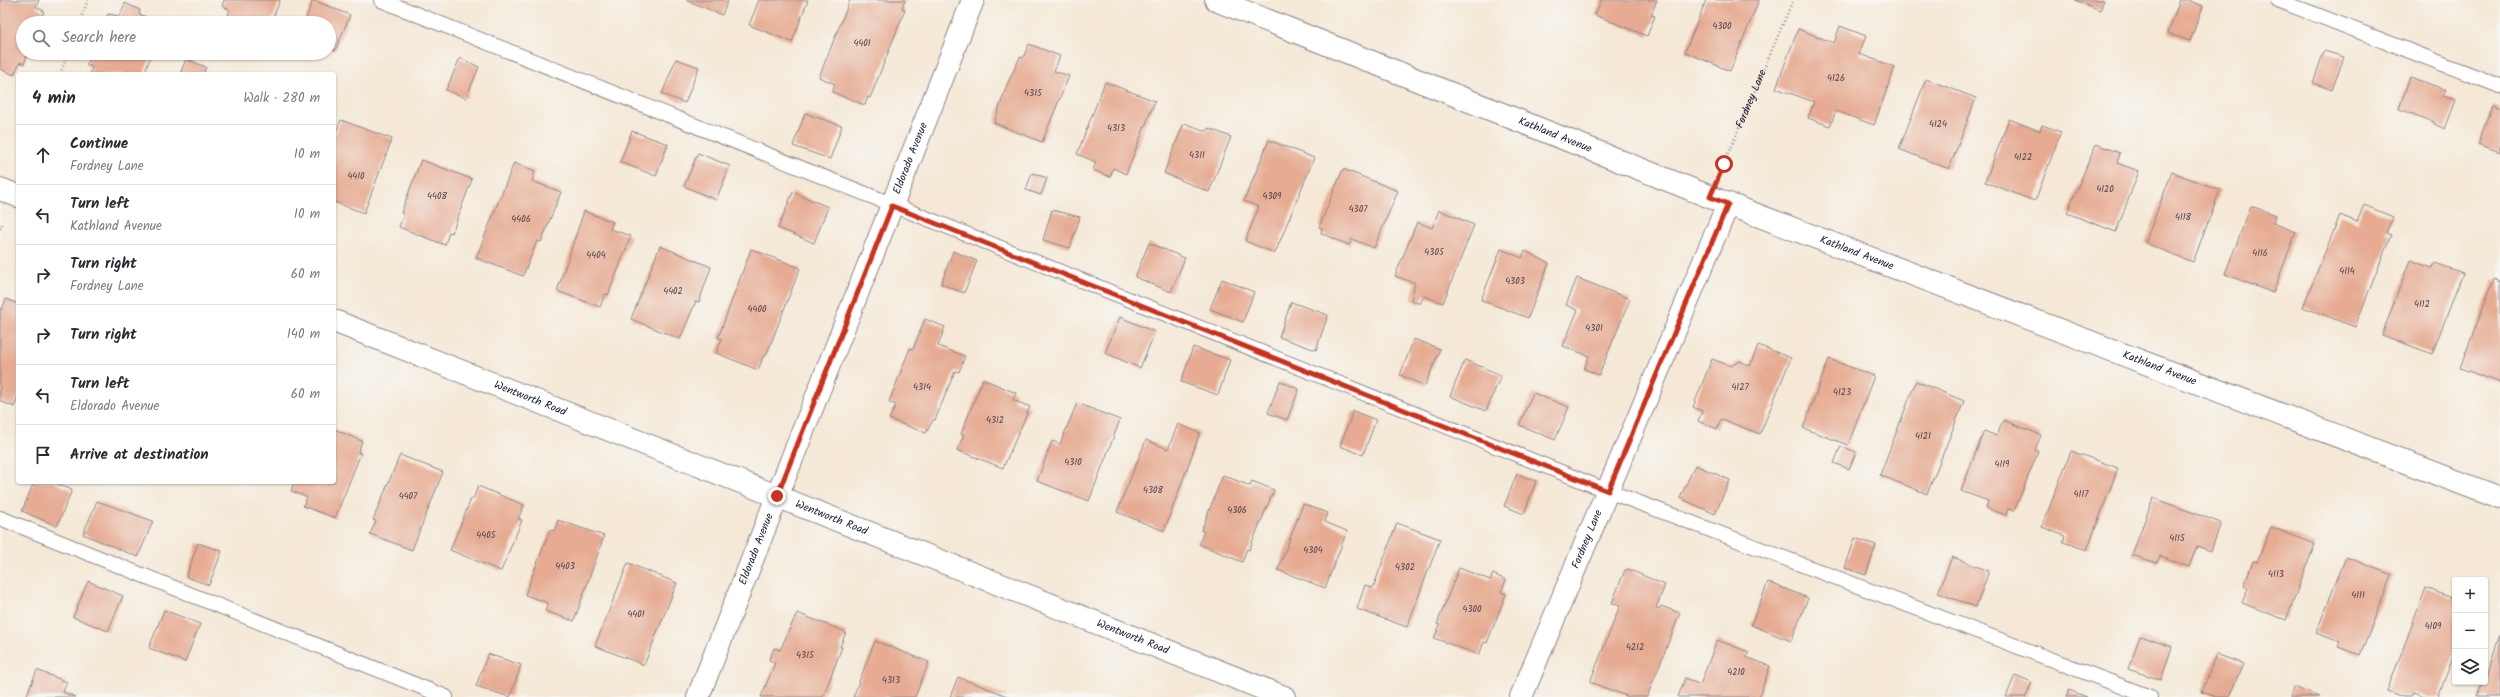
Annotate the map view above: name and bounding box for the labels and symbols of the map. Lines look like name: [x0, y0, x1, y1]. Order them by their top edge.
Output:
house number: 4300: [1712, 19, 1732, 34]
house number: 4401: [853, 36, 871, 51]
street label: Fordney Lane: [1731, 67, 1772, 131]
house number: 4126: [1827, 71, 1845, 86]
house number: 4315: [1024, 86, 1043, 101]
street label: Kathland Avenue: [1516, 112, 1595, 158]
house number: 4124: [1929, 117, 1947, 132]
street label: Eldorado Avenue: [888, 120, 933, 197]
house number: 4313: [1107, 121, 1125, 136]
house number: 4311: [1189, 148, 1205, 163]
house number: 4122: [2014, 150, 2032, 165]
route start: [1715, 155, 1733, 173]
house number: 4410: [347, 169, 365, 184]
house number: 4120: [2096, 182, 2114, 197]
house number: 4408: [427, 189, 447, 204]
house number: 4309: [1263, 189, 1282, 204]
house number: 4307: [1349, 202, 1368, 217]
house number: 4118: [2175, 210, 2192, 225]
house number: 4406: [511, 212, 531, 227]
street label: Kathland Avenue: [1817, 231, 1897, 275]
house number: 4305: [1424, 245, 1445, 260]
house number: 4116: [2252, 246, 2268, 261]
house number: 4404: [586, 248, 606, 263]
house number: 4114: [2339, 264, 2355, 279]
house number: 4303: [1505, 274, 1525, 289]
house number: 4402: [663, 284, 683, 299]
house number: 4112: [2414, 297, 2430, 312]
house number: 4400: [748, 302, 767, 317]
house number: 4301: [1585, 321, 1603, 336]
street label: Kathland Avenue: [2120, 346, 2199, 391]
street label: Wentworth Road: [491, 376, 570, 421]
house number: 4314: [913, 380, 931, 395]
house number: 4127: [1731, 380, 1749, 395]
house number: 4123: [1833, 385, 1851, 400]
house number: 4312: [986, 413, 1004, 428]
house number: 4121: [1915, 429, 1931, 444]
house number: 4310: [1064, 455, 1082, 470]
house number: 4119: [1994, 457, 2010, 472]
house number: 4308: [1143, 483, 1164, 498]
route end: [768, 487, 786, 505]
house number: 4117: [2074, 487, 2089, 502]
house number: 4407: [399, 489, 418, 504]
street label: Wentworth Road: [793, 495, 871, 541]
house number: 4306: [1227, 503, 1247, 518]
street label: Fordney Lane: [1567, 507, 1608, 572]
street label: Eldorado Avenue: [734, 510, 779, 588]
house number: 4405: [476, 528, 497, 543]
house number: 4115: [2169, 531, 2186, 546]
house number: 4304: [1303, 543, 1323, 558]
house number: 4403: [555, 559, 575, 574]
house number: 4302: [1395, 560, 1415, 575]
house number: 4113: [2268, 567, 2284, 582]
house number: 4111: [2351, 588, 2365, 603]
house number: 4300: [1462, 602, 1482, 617]
house number: 4401: [627, 607, 645, 622]
street label: Wentworth Road: [1094, 615, 1172, 660]
house number: 4109: [2425, 619, 2442, 634]
house number: 4212: [1626, 640, 1644, 655]
house number: 4315: [796, 648, 815, 663]
house number: 4210: [1727, 665, 1745, 680]
house number: 4313: [882, 673, 900, 688]

